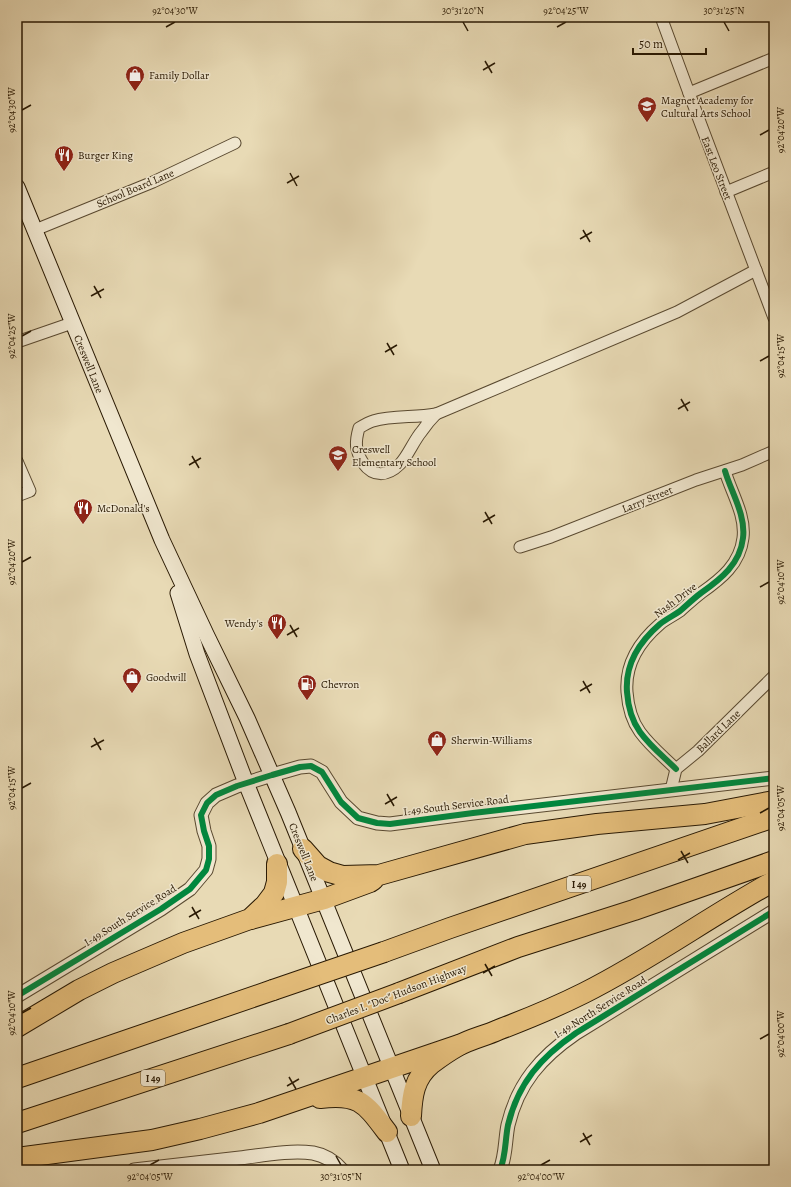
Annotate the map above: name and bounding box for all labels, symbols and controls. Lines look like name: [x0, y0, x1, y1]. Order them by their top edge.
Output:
text: 92°04'30"W: [152, 4, 199, 17]
text: 30°31'20"N: [442, 4, 484, 17]
text: 92°04'25"W: [543, 4, 589, 17]
text: 30°31'25"N: [703, 4, 745, 17]
scale bar: [633, 30, 706, 56]
text: 50 m: [639, 36, 663, 52]
shop icon: Family Dollar: [124, 64, 146, 92]
place label: Family Dollar: [149, 68, 209, 83]
text: 92°04'30"W: [5, 86, 18, 133]
place label: Magnet Academy for Cultural Arts School: [661, 93, 754, 121]
school or university icon: Magnet Academy for Cultural Arts School: [636, 95, 658, 123]
text: 92°04'20"W: [774, 106, 787, 153]
street label: East Leo Street: [698, 134, 736, 202]
restaurant icon: Burger King: [53, 144, 75, 172]
place label: Burger King: [78, 148, 134, 163]
street label: School Board Lane: [94, 165, 176, 212]
text: 92°04'25"W: [5, 313, 18, 359]
street label: Creswell Lane: [70, 333, 107, 396]
text: 92°04'15"W: [774, 333, 787, 378]
place label: Creswell Elementary School: [352, 442, 437, 470]
school or university icon: Creswell Elementary School: [327, 444, 349, 472]
street label: Larry Street: [620, 482, 675, 516]
restaurant icon: McDonald's: [72, 497, 94, 525]
place label: McDonald's: [97, 501, 150, 516]
text: 92°04'20"W: [5, 538, 18, 585]
text: 92°04'10"W: [774, 559, 787, 605]
street label: Nash Drive: [651, 579, 700, 621]
restaurant icon: Wendy's: [266, 612, 288, 640]
place label: Wendy's: [224, 616, 263, 631]
shop icon: Goodwill: [121, 666, 143, 694]
place label: Goodwill: [146, 670, 187, 685]
fuel station icon: Chevron: [296, 673, 318, 701]
place label: Chevron: [321, 677, 359, 692]
street label: Ballard Lane: [693, 706, 744, 756]
shop icon: Sherwin-Williams: [426, 729, 448, 757]
place label: Sherwin-Williams: [451, 733, 532, 748]
text: 92°04'15"W: [5, 765, 18, 810]
text: 92°04'05"W: [774, 784, 787, 831]
street label: I-49 South Service Road: [402, 792, 510, 819]
street label: Creswell Lane: [285, 821, 322, 884]
road number: I 49: [567, 876, 591, 892]
street label: I-49 South Service Road: [81, 881, 179, 950]
street label: Charles I. "Doc" Hudson Highway: [324, 961, 469, 1028]
street label: I-49 North Service Road: [551, 973, 649, 1042]
text: 92°04'10"W: [5, 990, 18, 1036]
text: 92°04'00"W: [774, 1010, 787, 1057]
road number: I 49: [141, 1070, 165, 1086]
text: 92°04'05"W: [127, 1170, 174, 1183]
text: 30°31'05"N: [320, 1170, 362, 1183]
text: 92°04'00"W: [518, 1170, 565, 1183]

